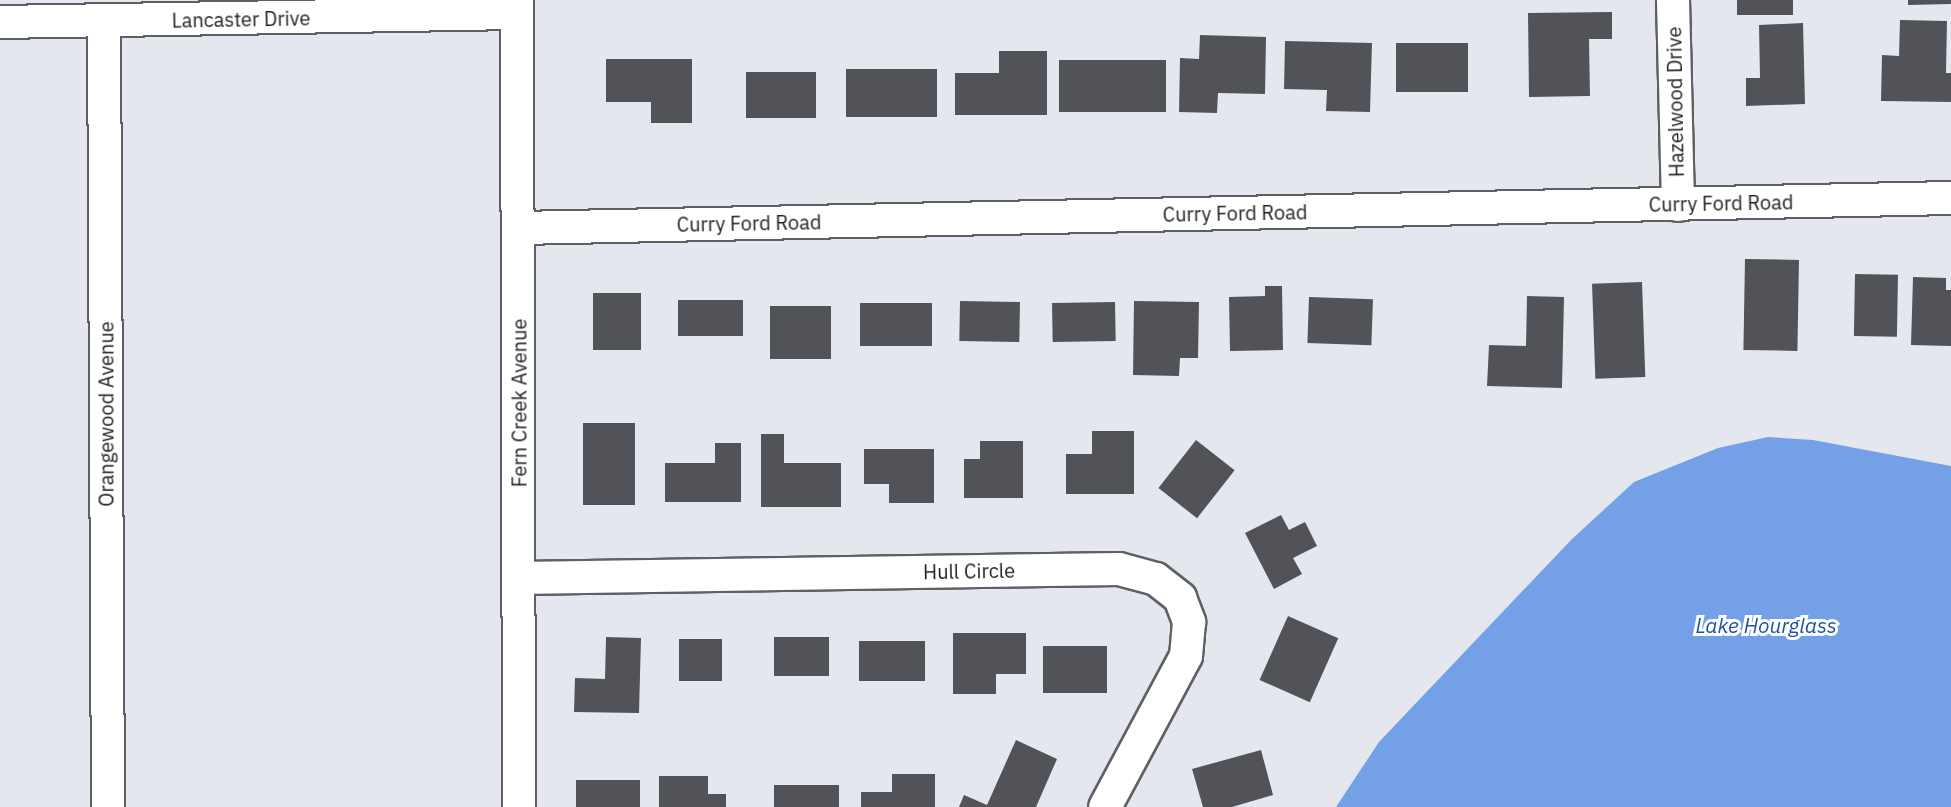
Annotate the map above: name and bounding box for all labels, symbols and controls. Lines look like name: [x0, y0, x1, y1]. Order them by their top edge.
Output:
street label: Lancaster Drive: [171, 6, 311, 32]
street label: Hazelwood Drive: [1662, 26, 1688, 178]
street label: Curry Ford Road: [1648, 190, 1794, 216]
street label: Curry Ford Road: [1162, 200, 1308, 226]
street label: Curry Ford Road: [676, 210, 822, 236]
street label: Fern Creek Avenue: [507, 319, 531, 487]
street label: Orangewood Avenue: [94, 321, 118, 507]
street label: Hull Circle: [923, 558, 1015, 584]
water label: Lake Hourglass: [1695, 612, 1837, 638]

